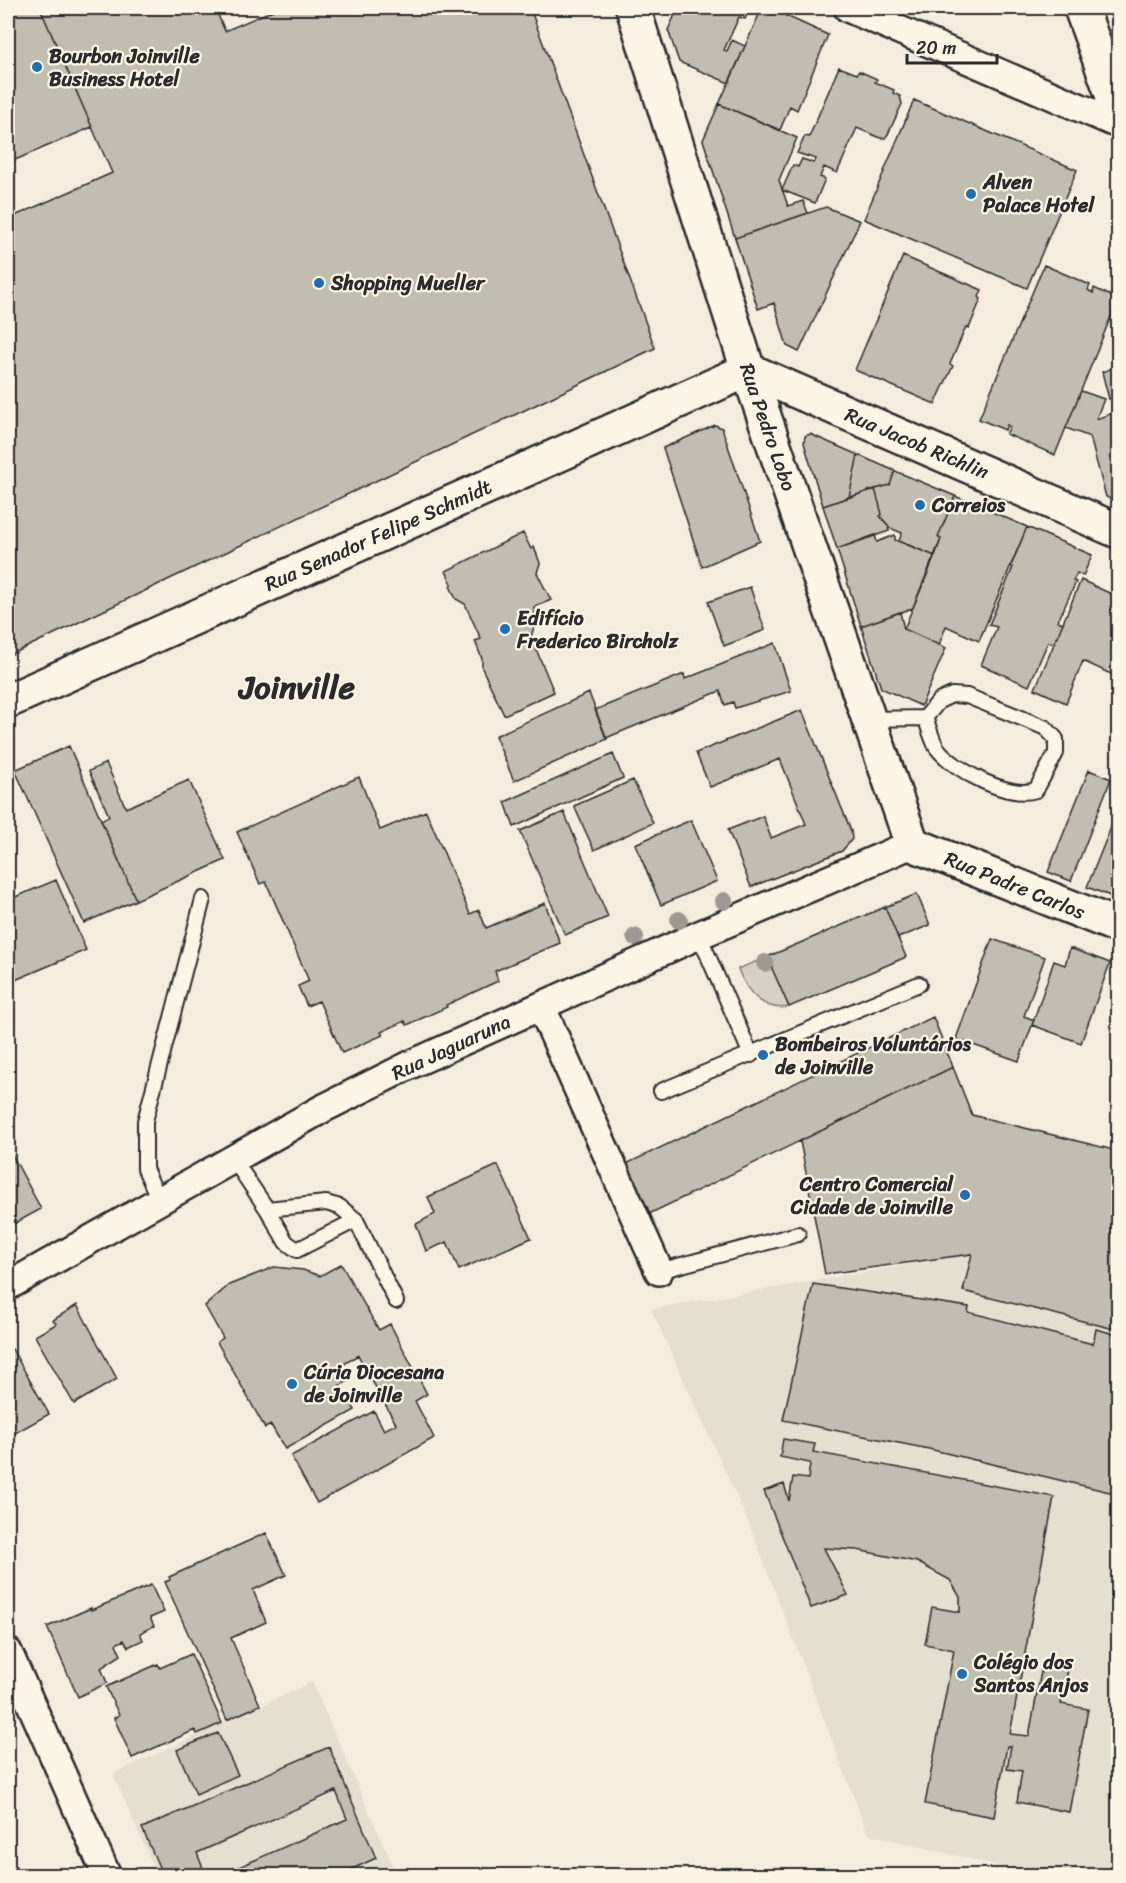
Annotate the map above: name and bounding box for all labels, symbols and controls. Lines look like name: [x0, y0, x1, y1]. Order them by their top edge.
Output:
scale bar: [907, 27, 997, 65]
text: 20 m: [916, 32, 956, 64]
place label: Bourbon Joinville Business Hotel: [49, 39, 200, 97]
marker: Bourbon Joinville Business Hotel: [30, 60, 44, 74]
place label: Alven Palace Hotel: [982, 165, 1095, 223]
marker: Alven Palace Hotel: [964, 187, 978, 201]
place label: Shopping Mueller: [330, 266, 486, 301]
marker: Shopping Mueller: [312, 276, 326, 290]
street label: Rua Pedro Lobo: [729, 358, 806, 496]
street label: Rua Jacob Richlin: [839, 397, 994, 490]
street label: Rua Senador Felipe Schmidt: [259, 469, 498, 602]
place label: Correios: [931, 488, 1006, 523]
marker: Correios: [913, 498, 927, 512]
place label: Edifício Frederico Bircholz: [516, 601, 679, 659]
marker: Edifício Frederico Bircholz: [498, 622, 512, 636]
district label: Joinville: [237, 659, 355, 716]
street label: Rua Padre Carlos: [939, 841, 1091, 930]
street label: Rua Jaguaruna: [386, 1005, 517, 1090]
place label: Bombeiros Voluntários de Joinville: [775, 1027, 972, 1085]
marker: Bombeiros Voluntários de Joinville: [756, 1048, 770, 1062]
place label: Centro Comercial Cidade de Joinville: [790, 1167, 954, 1225]
marker: Centro Comercial Cidade de Joinville: [958, 1188, 972, 1202]
place label: Cúria Diocesana de Joinville: [303, 1355, 444, 1413]
marker: Cúria Diocesana de Joinville: [285, 1377, 299, 1391]
place label: Colégio dos Santos Anjos: [973, 1645, 1089, 1703]
marker: Colégio dos Santos Anjos: [955, 1667, 969, 1681]

